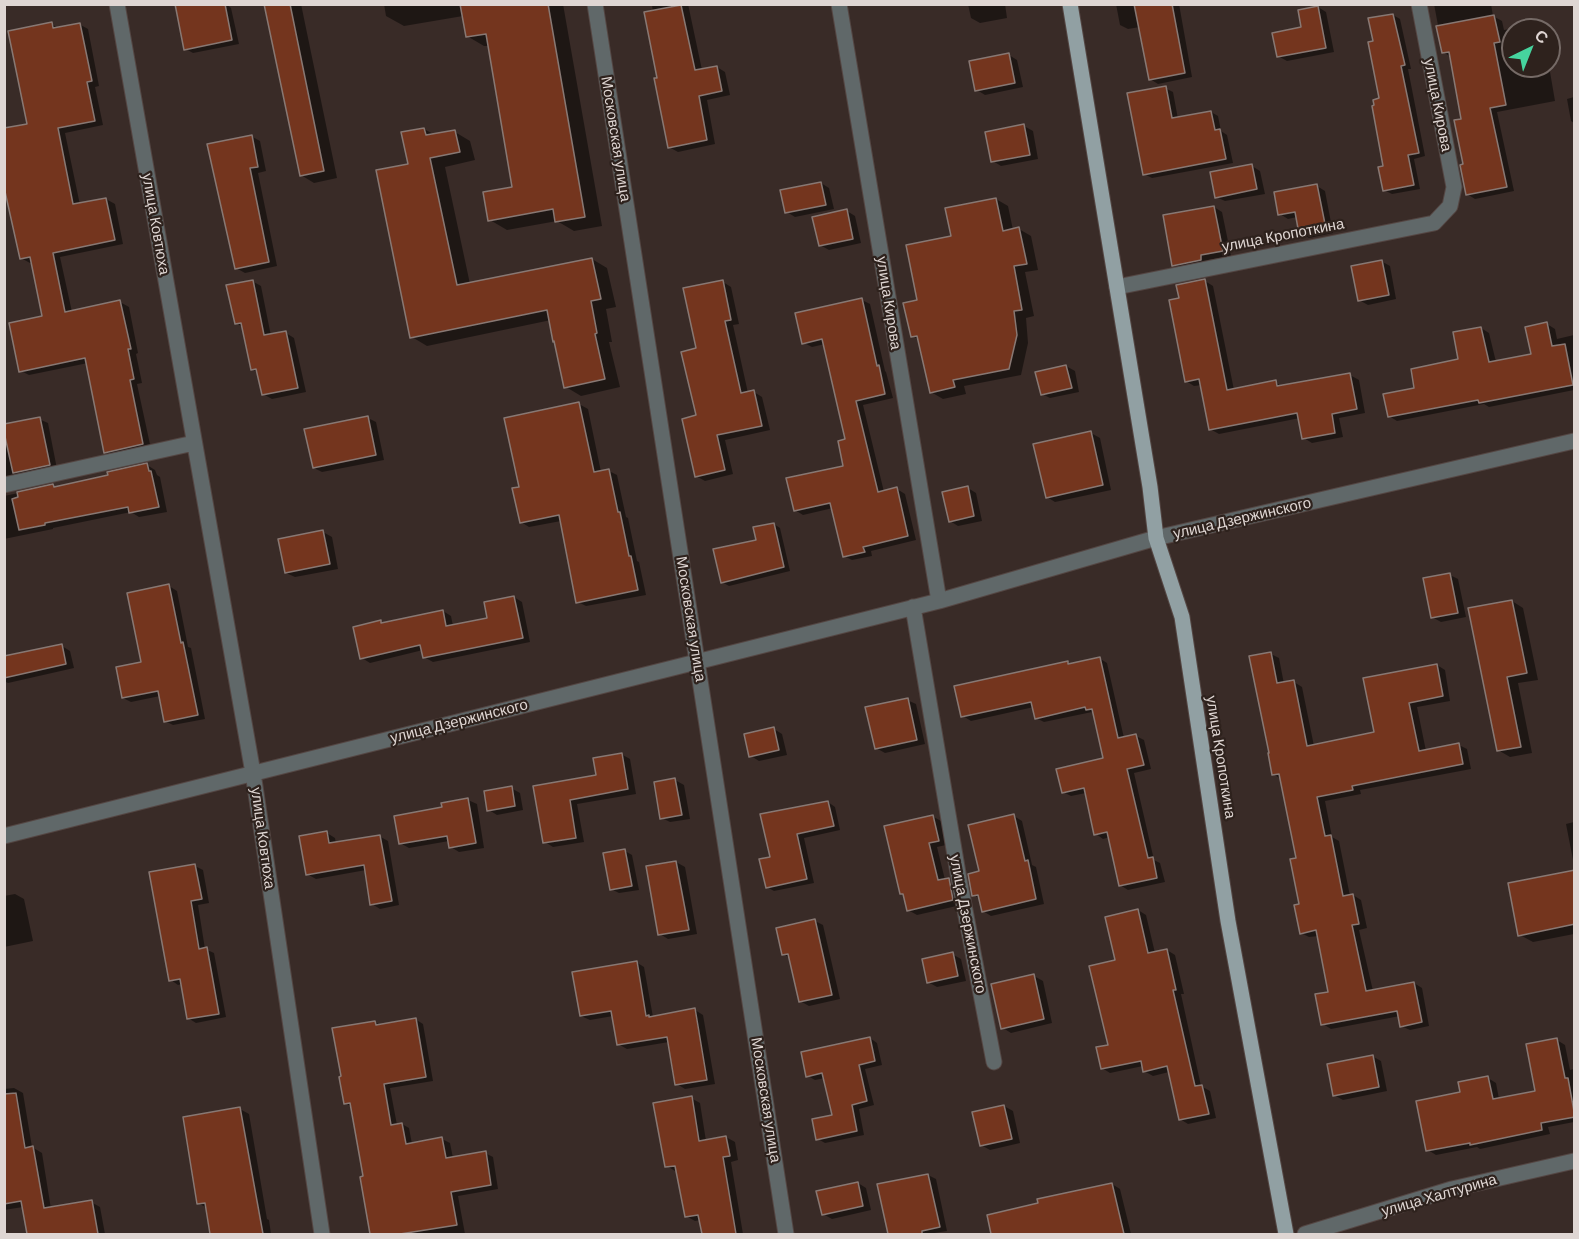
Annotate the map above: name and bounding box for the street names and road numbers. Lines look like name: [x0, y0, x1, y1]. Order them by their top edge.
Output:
street label: улица Кирова: [1420, 57, 1456, 153]
street label: Московская улица: [597, 75, 635, 203]
street label: улица Ковтюха: [138, 172, 174, 276]
street label: улица Кропоткина: [1220, 214, 1346, 256]
street label: улица Кирова: [873, 255, 905, 351]
street label: улица Дзержинского: [1171, 493, 1313, 543]
street label: Московская улица: [672, 555, 710, 683]
street label: улица Кропоткина: [1202, 694, 1240, 820]
street label: улица Дзержинского: [388, 695, 530, 747]
street label: улица Ковтюха: [247, 786, 279, 890]
street label: улица Дзержинского: [946, 853, 990, 995]
street label: Московская улица: [747, 1036, 785, 1164]
street label: улица Халтурина: [1379, 1170, 1499, 1220]

